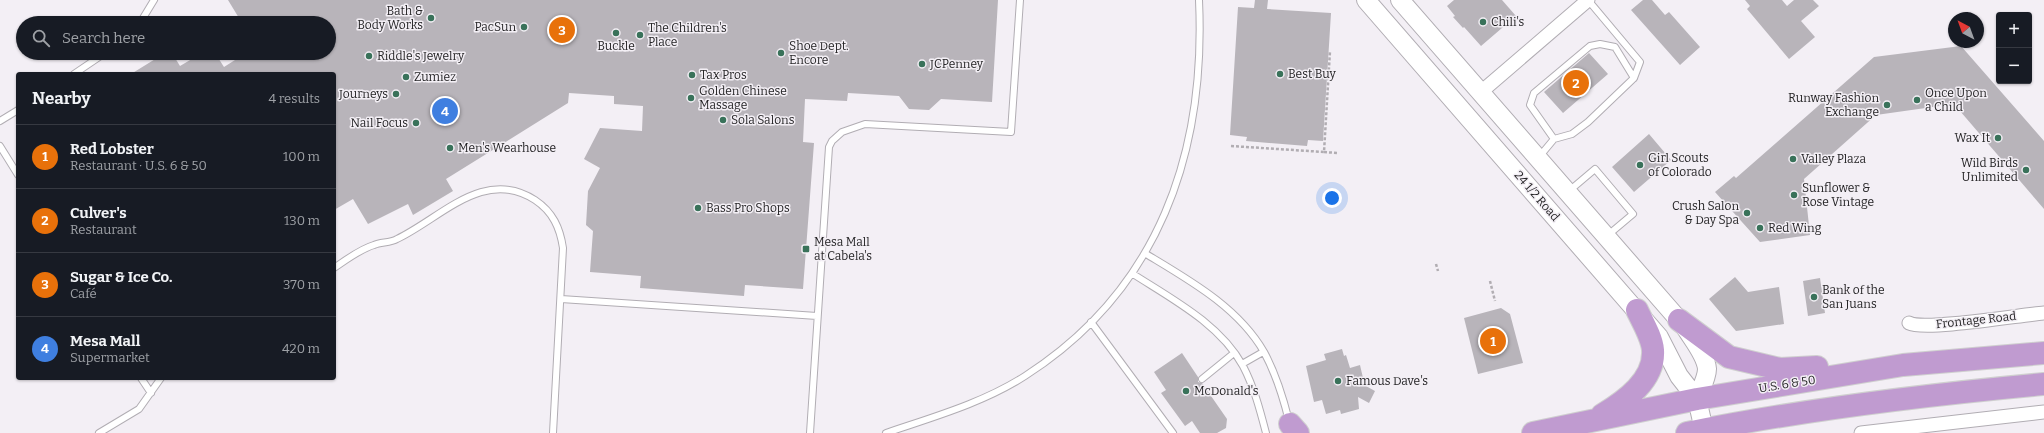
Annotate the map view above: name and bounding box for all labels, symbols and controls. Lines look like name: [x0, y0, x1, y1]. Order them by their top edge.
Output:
place label: Bath & Body Works: [357, 4, 423, 32]
north arrow: [1948, 12, 1984, 48]
map controls: [1996, 12, 2032, 84]
button: +: [1996, 12, 2032, 48]
marker: Bath & Body Works: [426, 13, 436, 23]
pin: 3: [549, 15, 575, 45]
place label: Chili's: [1491, 15, 1524, 29]
search box: [16, 16, 336, 60]
marker: Chili's: [1478, 17, 1488, 27]
place label: PacSun: [474, 20, 516, 34]
place label: The Children's Place: [648, 21, 727, 49]
marker: PacSun: [519, 22, 529, 32]
icon: search: [30, 27, 52, 49]
marker: Buckle: [611, 28, 621, 38]
text: Search here: [62, 29, 145, 47]
marker: The Children's Place: [635, 30, 645, 40]
place label: Buckle: [597, 39, 635, 53]
place label: Shoe Dept. Encore: [789, 39, 849, 67]
marker: Shoe Dept. Encore: [776, 48, 786, 58]
button: −: [1996, 48, 2032, 84]
place label: Riddle's Jewelry: [377, 49, 465, 63]
marker: Riddle's Jewelry: [364, 51, 374, 61]
place label: JCPenney: [929, 57, 984, 71]
marker: JCPenney: [917, 59, 927, 69]
place label: Best Buy: [1288, 67, 1336, 81]
place label: Tax Pros: [700, 68, 747, 82]
pin: 2: [1563, 68, 1589, 98]
marker: Best Buy: [1275, 69, 1285, 79]
place label: Zumiez: [414, 70, 456, 84]
marker: Tax Pros: [687, 70, 697, 80]
marker: Zumiez: [401, 72, 411, 82]
place label: Golden Chinese Massage: [699, 84, 787, 112]
place label: Once Upon a Child: [1925, 86, 1987, 114]
place label: Journeys: [338, 87, 388, 101]
text: Nearby: [32, 88, 91, 109]
marker: Journeys: [391, 89, 401, 99]
text: 4 results: [268, 91, 320, 106]
place label: Runway Fashion Exchange: [1788, 91, 1879, 119]
marker: Golden Chinese Massage: [686, 93, 696, 103]
marker: Once Upon a Child: [1912, 95, 1922, 105]
pin: 4: [432, 96, 458, 126]
marker: Runway Fashion Exchange: [1882, 100, 1892, 110]
place label: Sola Salons: [731, 113, 795, 127]
marker: Sola Salons: [718, 115, 728, 125]
place label: Nail Focus: [350, 116, 408, 130]
marker: Nail Focus: [411, 118, 421, 128]
place label: Wax It: [1955, 131, 1991, 145]
marker: Wax It: [1993, 133, 2003, 143]
text: Red Lobster: [70, 140, 154, 158]
place label: Men's Wearhouse: [458, 141, 556, 155]
marker: Men's Wearhouse: [445, 143, 455, 153]
text: 1: [42, 149, 48, 164]
text: 100 m: [283, 149, 320, 164]
place label: Girl Scouts of Colorado: [1648, 151, 1712, 179]
place label: Valley Plaza: [1801, 152, 1866, 166]
marker: Valley Plaza: [1788, 154, 1798, 164]
place label: Wild Birds Unlimited: [1961, 156, 2018, 184]
text: Restaurant · U.S. 6 & 50: [70, 158, 207, 173]
marker: Girl Scouts of Colorado: [1635, 160, 1645, 170]
marker: Wild Birds Unlimited: [2021, 165, 2031, 175]
street label: 24 1/2 Road: [1511, 168, 1563, 224]
place label: Sunflower & Rose Vintage: [1802, 181, 1874, 209]
your location: [1322, 188, 1342, 208]
marker: Sunflower & Rose Vintage: [1789, 190, 1799, 200]
place label: Crush Salon & Day Spa: [1672, 199, 1739, 227]
place label: Bass Pro Shops: [706, 201, 790, 215]
marker: Bass Pro Shops: [693, 203, 703, 213]
text: Culver's: [70, 204, 127, 222]
marker: Crush Salon & Day Spa: [1742, 208, 1752, 218]
text: 2: [41, 213, 49, 228]
text: 130 m: [284, 213, 320, 228]
place label: Red Wing: [1768, 221, 1822, 235]
text: Restaurant: [70, 222, 137, 237]
marker: Red Wing: [1755, 223, 1765, 233]
place label: Mesa Mall at Cabela's: [814, 235, 872, 263]
marker: Mesa Mall at Cabela's: [801, 244, 811, 254]
text: Sugar & Ice Co.: [70, 268, 172, 286]
text: 3: [41, 277, 49, 292]
text: 370 m: [283, 277, 320, 292]
place label: Bank of the San Juans: [1822, 283, 1885, 311]
text: Café: [70, 286, 97, 301]
marker: Bank of the San Juans: [1809, 292, 1819, 302]
street label: Frontage Road: [1935, 309, 2017, 331]
pin: 1: [1480, 326, 1506, 356]
text: Mesa Mall: [70, 332, 140, 350]
text: 4: [41, 341, 49, 356]
text: 420 m: [282, 341, 320, 356]
text: Supermarket: [70, 350, 150, 365]
street label: U.S. 6 & 50: [1758, 373, 1816, 395]
place label: Famous Dave's: [1346, 374, 1428, 388]
marker: Famous Dave's: [1333, 376, 1343, 386]
place label: McDonald's: [1194, 384, 1259, 398]
marker: McDonald's: [1181, 386, 1191, 396]

